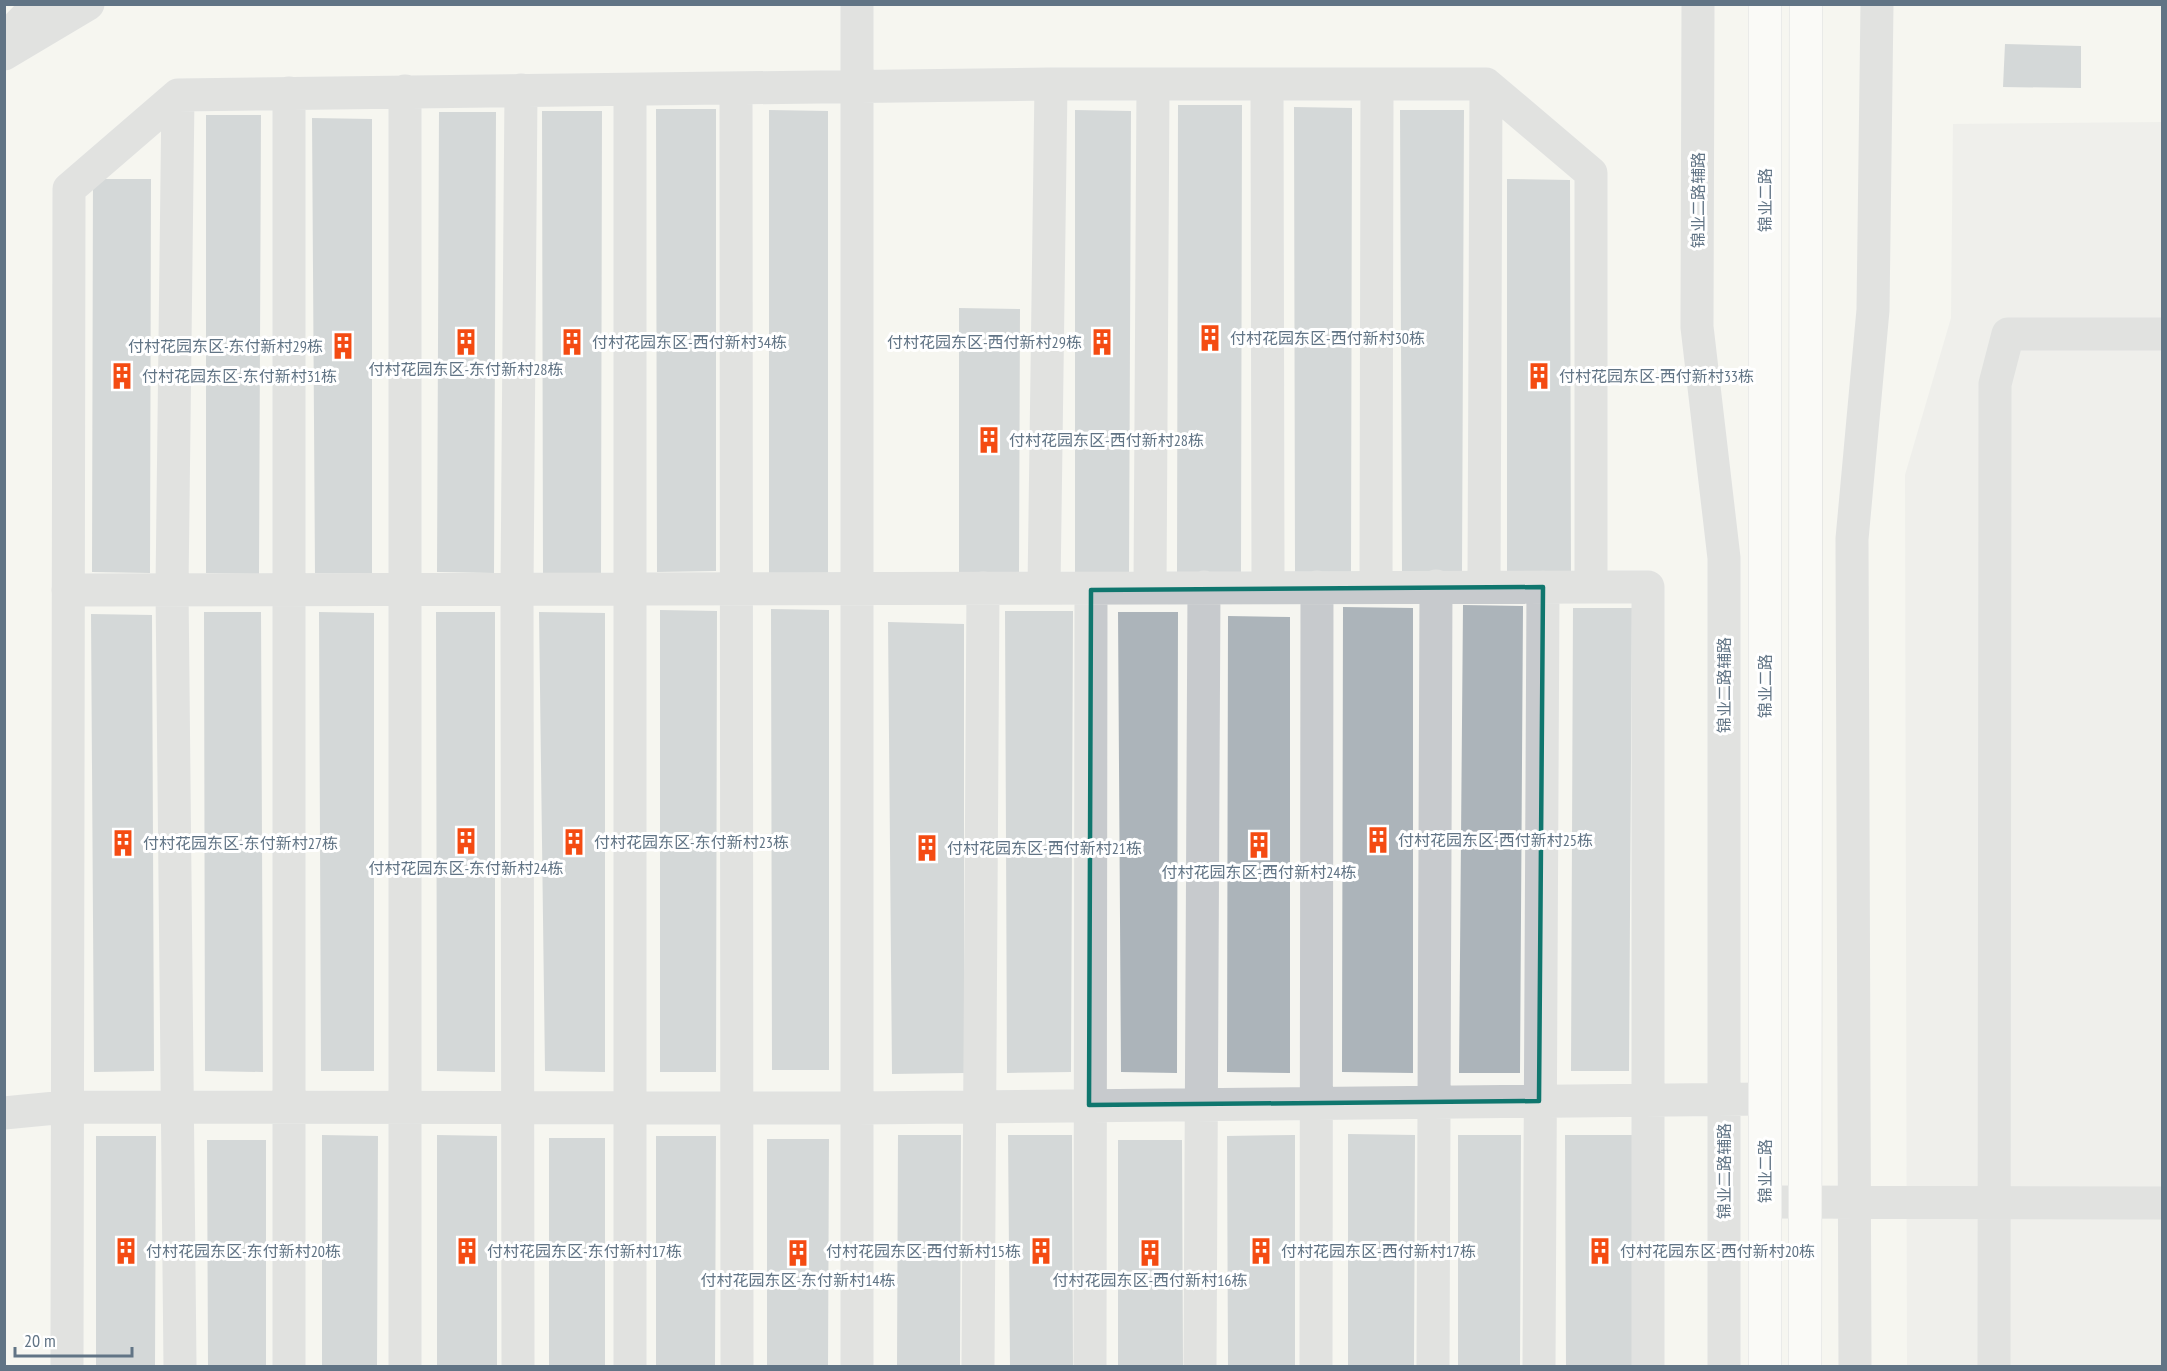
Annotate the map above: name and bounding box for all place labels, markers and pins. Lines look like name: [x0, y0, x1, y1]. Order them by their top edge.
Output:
building icon: 付村花园东区-西付新村30栋: [1195, 323, 1225, 353]
building icon: 付村花园东区-东付新村28栋: [451, 327, 481, 357]
building icon: 付村花园东区-西付新村34栋: [557, 327, 587, 357]
building icon: 付村花园东区-西付新村29栋: [1087, 327, 1117, 357]
place label: 付村花园东区-西付新村30栋: [1230, 328, 1425, 348]
building icon: 付村花园东区-东付新村29栋: [328, 331, 358, 361]
place label: 付村花园东区-西付新村34栋: [592, 332, 787, 352]
place label: 付村花园东区-西付新村29栋: [887, 332, 1082, 352]
place label: 付村花园东区-东付新村29栋: [128, 336, 323, 356]
place label: 付村花园东区-东付新村28栋: [368, 359, 564, 379]
building icon: 付村花园东区-东付新村31栋: [107, 361, 137, 391]
building icon: 付村花园东区-西付新村33栋: [1524, 361, 1554, 391]
place label: 付村花园东区-东付新村31栋: [142, 366, 337, 386]
place label: 付村花园东区-西付新村33栋: [1559, 366, 1754, 386]
building icon: 付村花园东区-西付新村28栋: [974, 425, 1004, 455]
place label: 付村花园东区-西付新村28栋: [1009, 430, 1204, 450]
building icon: 付村花园东区-西付新村25栋: [1363, 825, 1393, 855]
building icon: 付村花园东区-东付新村24栋: [451, 826, 481, 856]
building icon: 付村花园东区-东付新村23栋: [559, 827, 589, 857]
building icon: 付村花园东区-东付新村27栋: [108, 828, 138, 858]
building icon: 付村花园东区-西付新村24栋: [1244, 830, 1274, 860]
place label: 付村花园东区-西付新村25栋: [1398, 830, 1593, 850]
place label: 付村花园东区-东付新村23栋: [594, 832, 789, 852]
place label: 付村花园东区-东付新村27栋: [143, 833, 338, 853]
building icon: 付村花园东区-西付新村21栋: [912, 833, 942, 863]
place label: 付村花园东区-西付新村21栋: [947, 838, 1142, 858]
place label: 付村花园东区-东付新村24栋: [368, 858, 564, 878]
place label: 付村花园东区-西付新村24栋: [1161, 862, 1357, 882]
building icon: 付村花园东区-东付新村20栋: [111, 1236, 141, 1266]
building icon: 付村花园东区-东付新村17栋: [452, 1236, 482, 1266]
building icon: 付村花园东区-西付新村15栋: [1026, 1236, 1056, 1266]
building icon: 付村花园东区-西付新村17栋: [1246, 1236, 1276, 1266]
building icon: 付村花园东区-西付新村20栋: [1585, 1236, 1615, 1266]
building icon: 付村花园东区-东付新村14栋: [783, 1238, 813, 1268]
building icon: 付村花园东区-西付新村16栋: [1135, 1238, 1165, 1268]
place label: 付村花园东区-东付新村20栋: [146, 1241, 341, 1261]
place label: 付村花园东区-东付新村17栋: [487, 1241, 682, 1261]
place label: 付村花园东区-西付新村15栋: [826, 1241, 1021, 1261]
place label: 付村花园东区-西付新村17栋: [1281, 1241, 1476, 1261]
place label: 付村花园东区-西付新村20栋: [1620, 1241, 1815, 1261]
place label: 付村花园东区-东付新村14栋: [700, 1270, 896, 1290]
place label: 付村花园东区-西付新村16栋: [1052, 1270, 1248, 1290]

